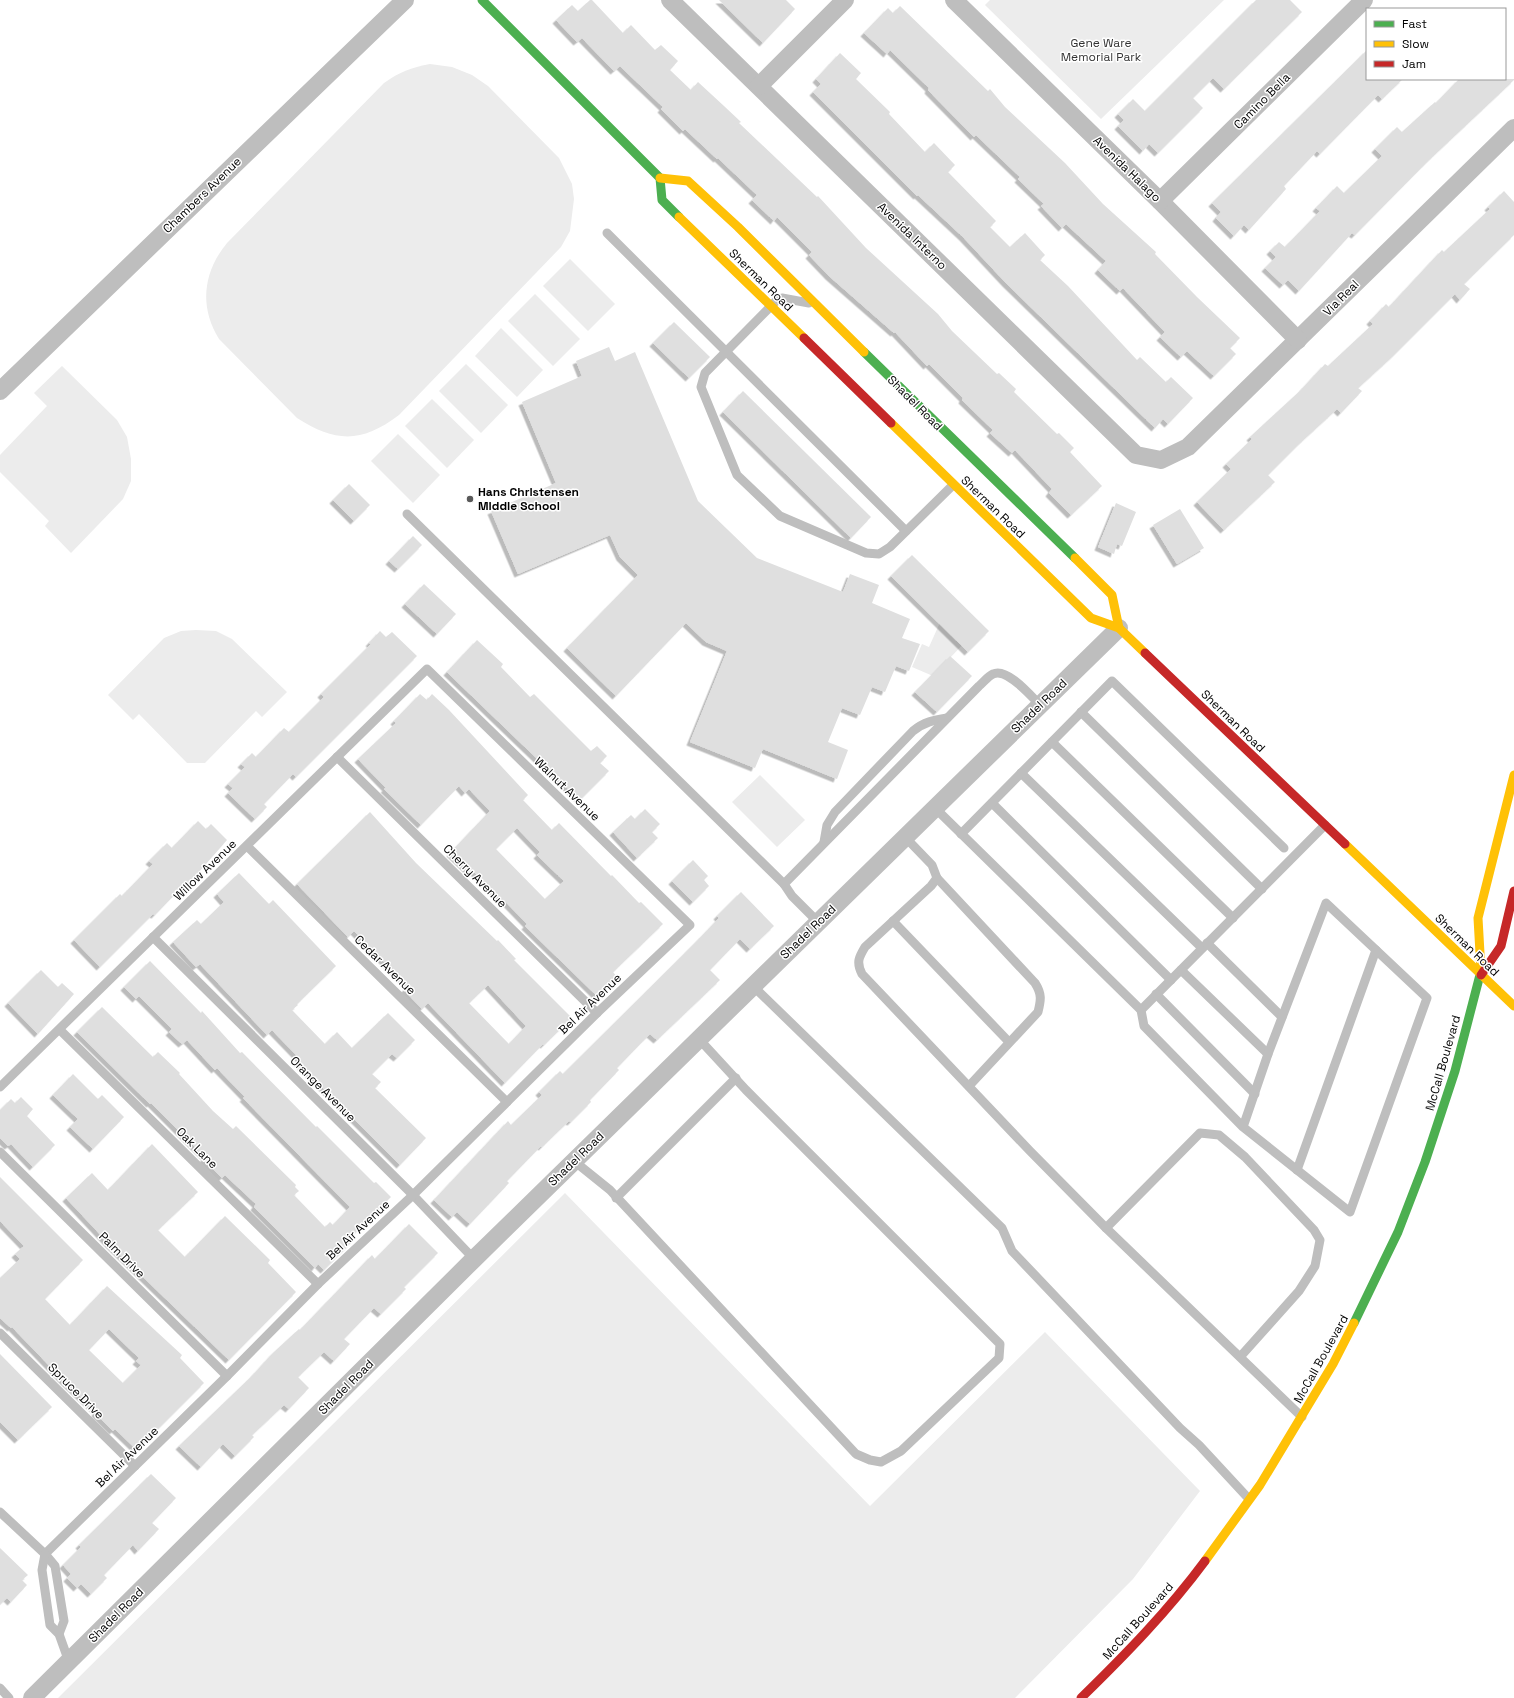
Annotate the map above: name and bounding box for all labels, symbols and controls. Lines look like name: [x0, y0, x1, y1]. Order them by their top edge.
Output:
legend: [1366, 8, 1506, 80]
text: Fast: [1402, 16, 1427, 32]
park label: Gene Ware Memorial Park: [1061, 35, 1142, 65]
text: Slow: [1402, 36, 1429, 52]
text: Jam: [1402, 56, 1426, 72]
street label: Camino Bella: [1230, 69, 1294, 133]
street label: Avenida Halago: [1090, 133, 1164, 205]
street label: Chambers Avenue: [159, 153, 245, 237]
street label: Avenida Interno: [874, 199, 950, 273]
street label: Sherman Road: [725, 245, 797, 315]
street label: Via Real: [1319, 276, 1363, 320]
street label: Shadel Road: [884, 372, 946, 434]
street label: Sherman Road: [957, 472, 1029, 542]
place label: Hans Christensen Middle School: [478, 484, 579, 514]
marker: Hans Christensen Middle School: [465, 494, 475, 504]
street label: Shadel Road: [1008, 675, 1070, 737]
street label: Sherman Road: [1197, 686, 1269, 756]
street label: Walnut Avenue: [531, 753, 603, 825]
street label: Willow Avenue: [170, 836, 240, 904]
street label: Cherry Avenue: [440, 841, 510, 911]
street label: Shadel Road: [777, 901, 839, 963]
street label: Sherman Road: [1431, 910, 1503, 980]
street label: Cedar Avenue: [351, 932, 419, 998]
street label: Bel Air Avenue: [555, 970, 625, 1038]
street label: McCall Boulevard: [1422, 1013, 1464, 1113]
street label: Orange Avenue: [287, 1053, 359, 1125]
street label: Oak Lane: [173, 1124, 221, 1172]
street label: Shadel Road: [545, 1128, 607, 1190]
street label: Bel Air Avenue: [323, 1196, 393, 1264]
street label: Palm Drive: [95, 1228, 149, 1282]
street label: McCall Boulevard: [1290, 1312, 1352, 1406]
street label: Shadel Road: [315, 1356, 377, 1418]
street label: Spruce Drive: [45, 1360, 107, 1422]
street label: Bel Air Avenue: [92, 1423, 162, 1491]
street label: McCall Boulevard: [1099, 1579, 1177, 1663]
street label: Shadel Road: [85, 1584, 147, 1646]

